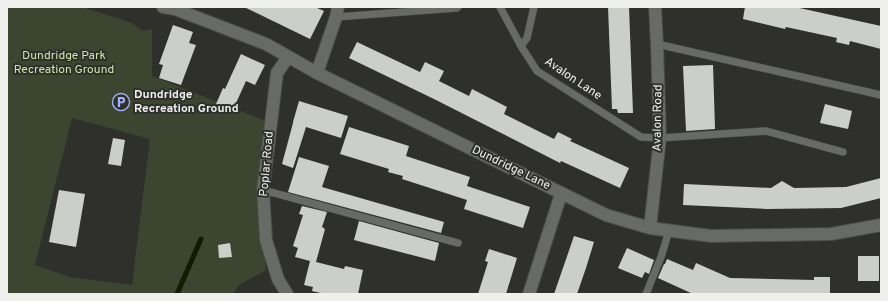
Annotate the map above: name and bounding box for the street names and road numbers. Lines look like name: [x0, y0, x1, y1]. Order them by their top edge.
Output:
street label: Avalon Lane: [541, 54, 605, 104]
street label: Avalon Road: [649, 84, 667, 152]
street label: Poplar Road: [256, 130, 278, 198]
street label: Dundridge Lane: [469, 142, 553, 194]

